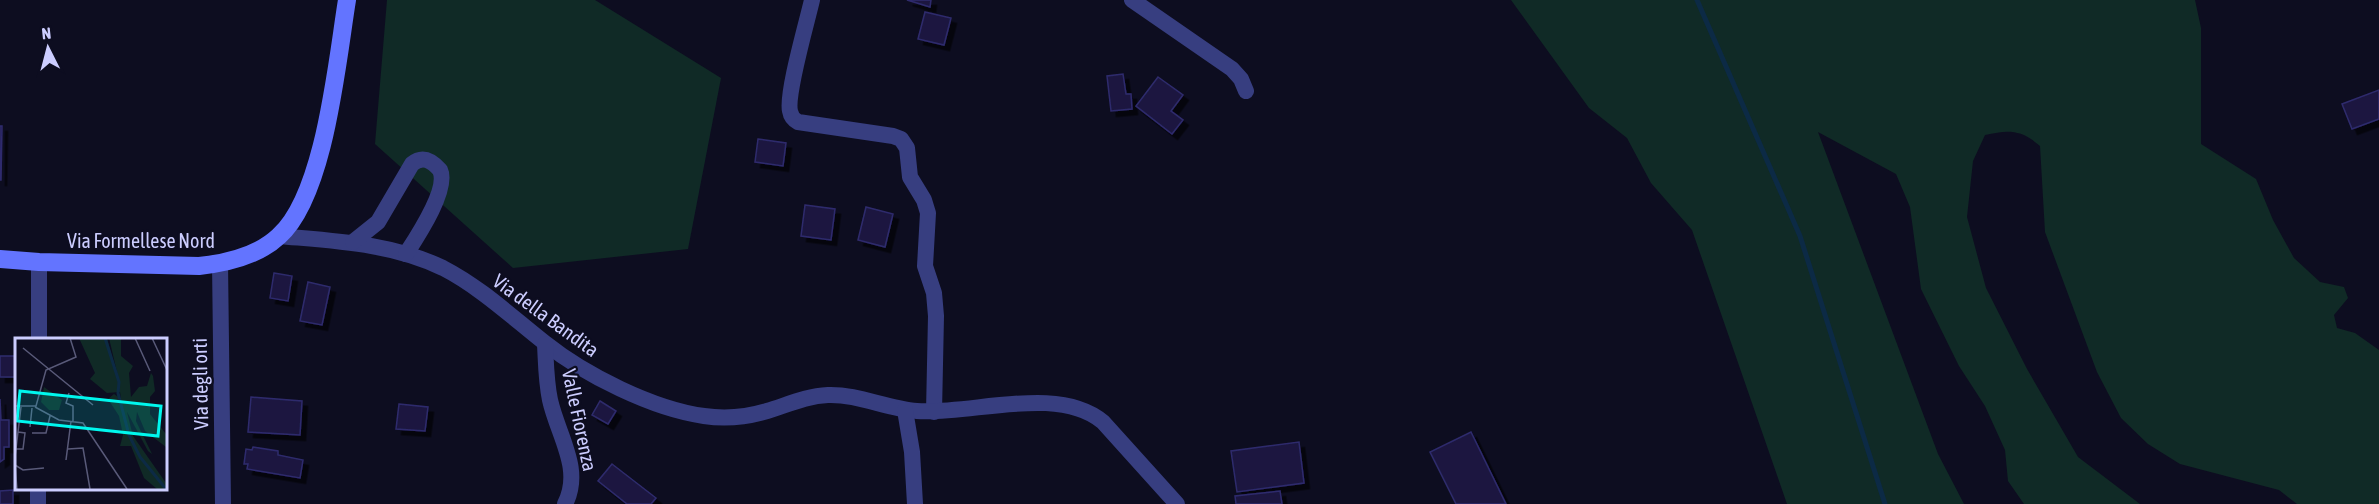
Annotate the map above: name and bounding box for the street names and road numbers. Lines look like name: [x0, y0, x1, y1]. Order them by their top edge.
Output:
street label: Via Formellese Nord: [67, 229, 215, 252]
street label: Via della Bandita: [489, 269, 603, 361]
street label: Via degli orti: [188, 338, 212, 430]
street label: Valle Fiorenza: [558, 367, 602, 473]

